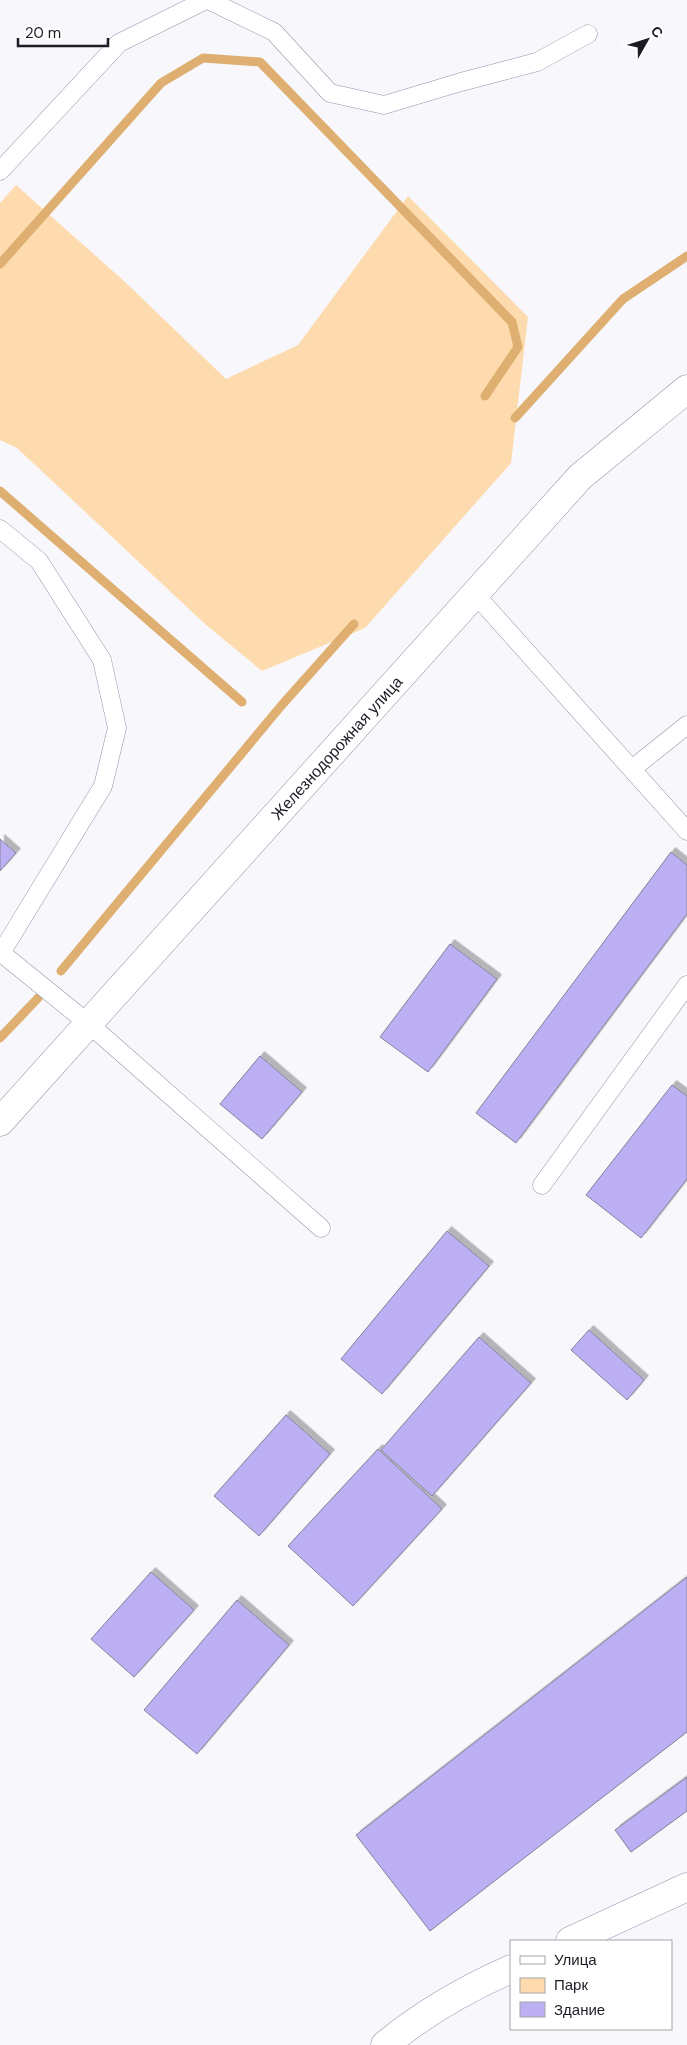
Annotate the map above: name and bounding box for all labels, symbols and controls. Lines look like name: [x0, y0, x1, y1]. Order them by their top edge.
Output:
scale bar: [18, 15, 108, 47]
north arrow: [622, 15, 672, 65]
text: С: [647, 22, 667, 41]
text: 20 m: [25, 23, 61, 43]
street label: Железнодорожная улица: [267, 672, 407, 824]
legend: [510, 1940, 672, 2030]
text: Улица: [554, 1950, 597, 1970]
text: Парк: [554, 1975, 588, 1995]
text: Здание: [554, 2000, 605, 2020]

